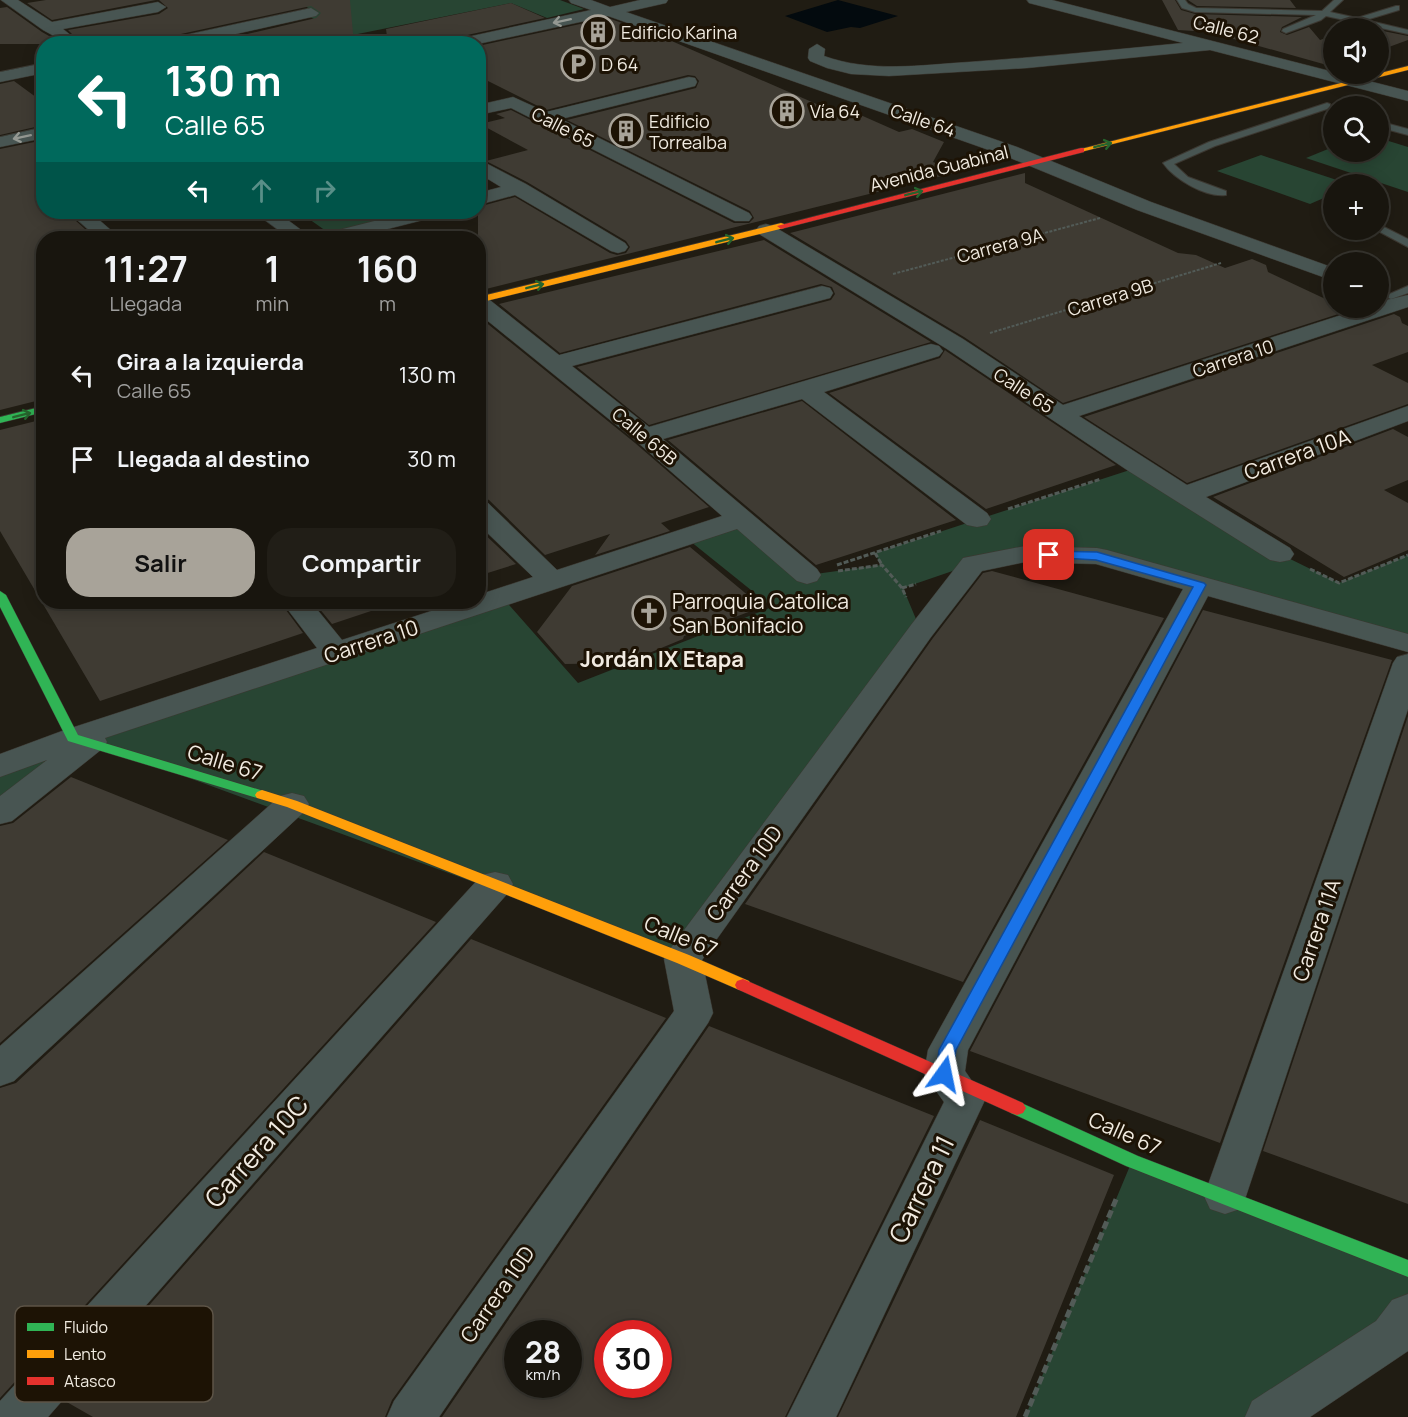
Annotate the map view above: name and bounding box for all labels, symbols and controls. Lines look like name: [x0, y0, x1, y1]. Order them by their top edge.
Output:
street label: Calle 62: [1191, 9, 1261, 49]
building icon: Edificio Karina: [580, 14, 616, 50]
one-way arrow: [553, 16, 573, 27]
map controls: [1323, 18, 1389, 318]
button: sound: [1323, 18, 1389, 84]
place label: Edificio Karina: [621, 20, 737, 44]
parking icon: D 64: [560, 46, 596, 82]
text: 130 m: [165, 51, 282, 109]
place label: D 64: [601, 52, 638, 76]
icon: left: [66, 60, 144, 138]
building icon: Vía 64: [769, 93, 805, 129]
button: search: [1323, 96, 1389, 162]
street label: Calle 64: [887, 98, 959, 142]
place label: Vía 64: [810, 99, 860, 123]
street label: Calle 65: [528, 101, 598, 153]
text: Calle 65: [165, 106, 265, 143]
place label: Edificio Torrealba: [649, 109, 727, 154]
building icon: Edificio Torrealba: [608, 113, 644, 149]
one-way arrow: [12, 132, 32, 143]
one-way arrow: [1093, 138, 1112, 150]
street label: Avenida Guabinal: [867, 139, 1011, 197]
icon: left: [182, 174, 215, 207]
icon: ahead: [245, 174, 278, 207]
icon: right: [308, 174, 341, 207]
button: +: [1323, 174, 1389, 240]
one-way arrow: [904, 186, 923, 198]
street label: Carrera 9A: [954, 222, 1046, 268]
one-way arrow: [715, 234, 734, 246]
text: 11:27: [104, 244, 188, 293]
text: 1: [264, 244, 280, 293]
text: 160: [357, 244, 418, 293]
button: −: [1323, 252, 1389, 318]
street label: Carrera 9B: [1064, 273, 1156, 321]
one-way arrow: [526, 280, 545, 292]
text: Llegada: [110, 290, 182, 317]
text: min: [256, 290, 289, 317]
text: m: [379, 290, 396, 317]
street label: Carrera 10: [1189, 334, 1277, 382]
text: Gira a la izquierda: [117, 347, 304, 377]
icon: left: [66, 359, 99, 392]
text: 130 m: [399, 360, 456, 390]
street label: Calle 65: [989, 362, 1059, 418]
text: Calle 65: [117, 377, 191, 404]
street label: Calle 65B: [607, 402, 683, 470]
one-way arrow: [12, 408, 31, 420]
street label: Carrera 10A: [1240, 422, 1354, 486]
icon: arrive: [66, 443, 99, 476]
text: Llegada al destino: [117, 444, 310, 474]
text: 30 m: [407, 444, 456, 474]
button: Salir: [66, 528, 255, 597]
button: Compartir: [267, 528, 456, 597]
pin: [1023, 529, 1074, 580]
icon: arrive: [1032, 538, 1065, 571]
place label: Parroquia Catolica San Bonifacio: [672, 587, 849, 639]
church icon: Parroquia Catolica San Bonifacio: [631, 595, 667, 631]
street label: Carrera 10: [320, 613, 422, 669]
district label: Jordán IX Etapa: [580, 644, 744, 674]
street label: Calle 67: [184, 737, 266, 787]
street label: Carrera 10D: [700, 819, 788, 927]
street label: Carrera 11A: [1285, 875, 1347, 985]
street label: Calle 67: [640, 909, 722, 963]
position arrow: [912, 1042, 976, 1106]
street label: Carrera 10C: [196, 1087, 316, 1215]
street label: Calle 67: [1084, 1105, 1166, 1161]
street label: Carrera 11: [880, 1129, 962, 1249]
street label: Carrera 10D: [453, 1240, 541, 1348]
legend: [15, 1306, 213, 1402]
text: Fluido: [64, 1316, 108, 1338]
speed limit sign: 30: [594, 1320, 672, 1398]
text: 28: [525, 1331, 561, 1372]
text: Lento: [64, 1343, 106, 1365]
text: km/h: [526, 1364, 560, 1385]
text: Atasco: [64, 1370, 116, 1392]

